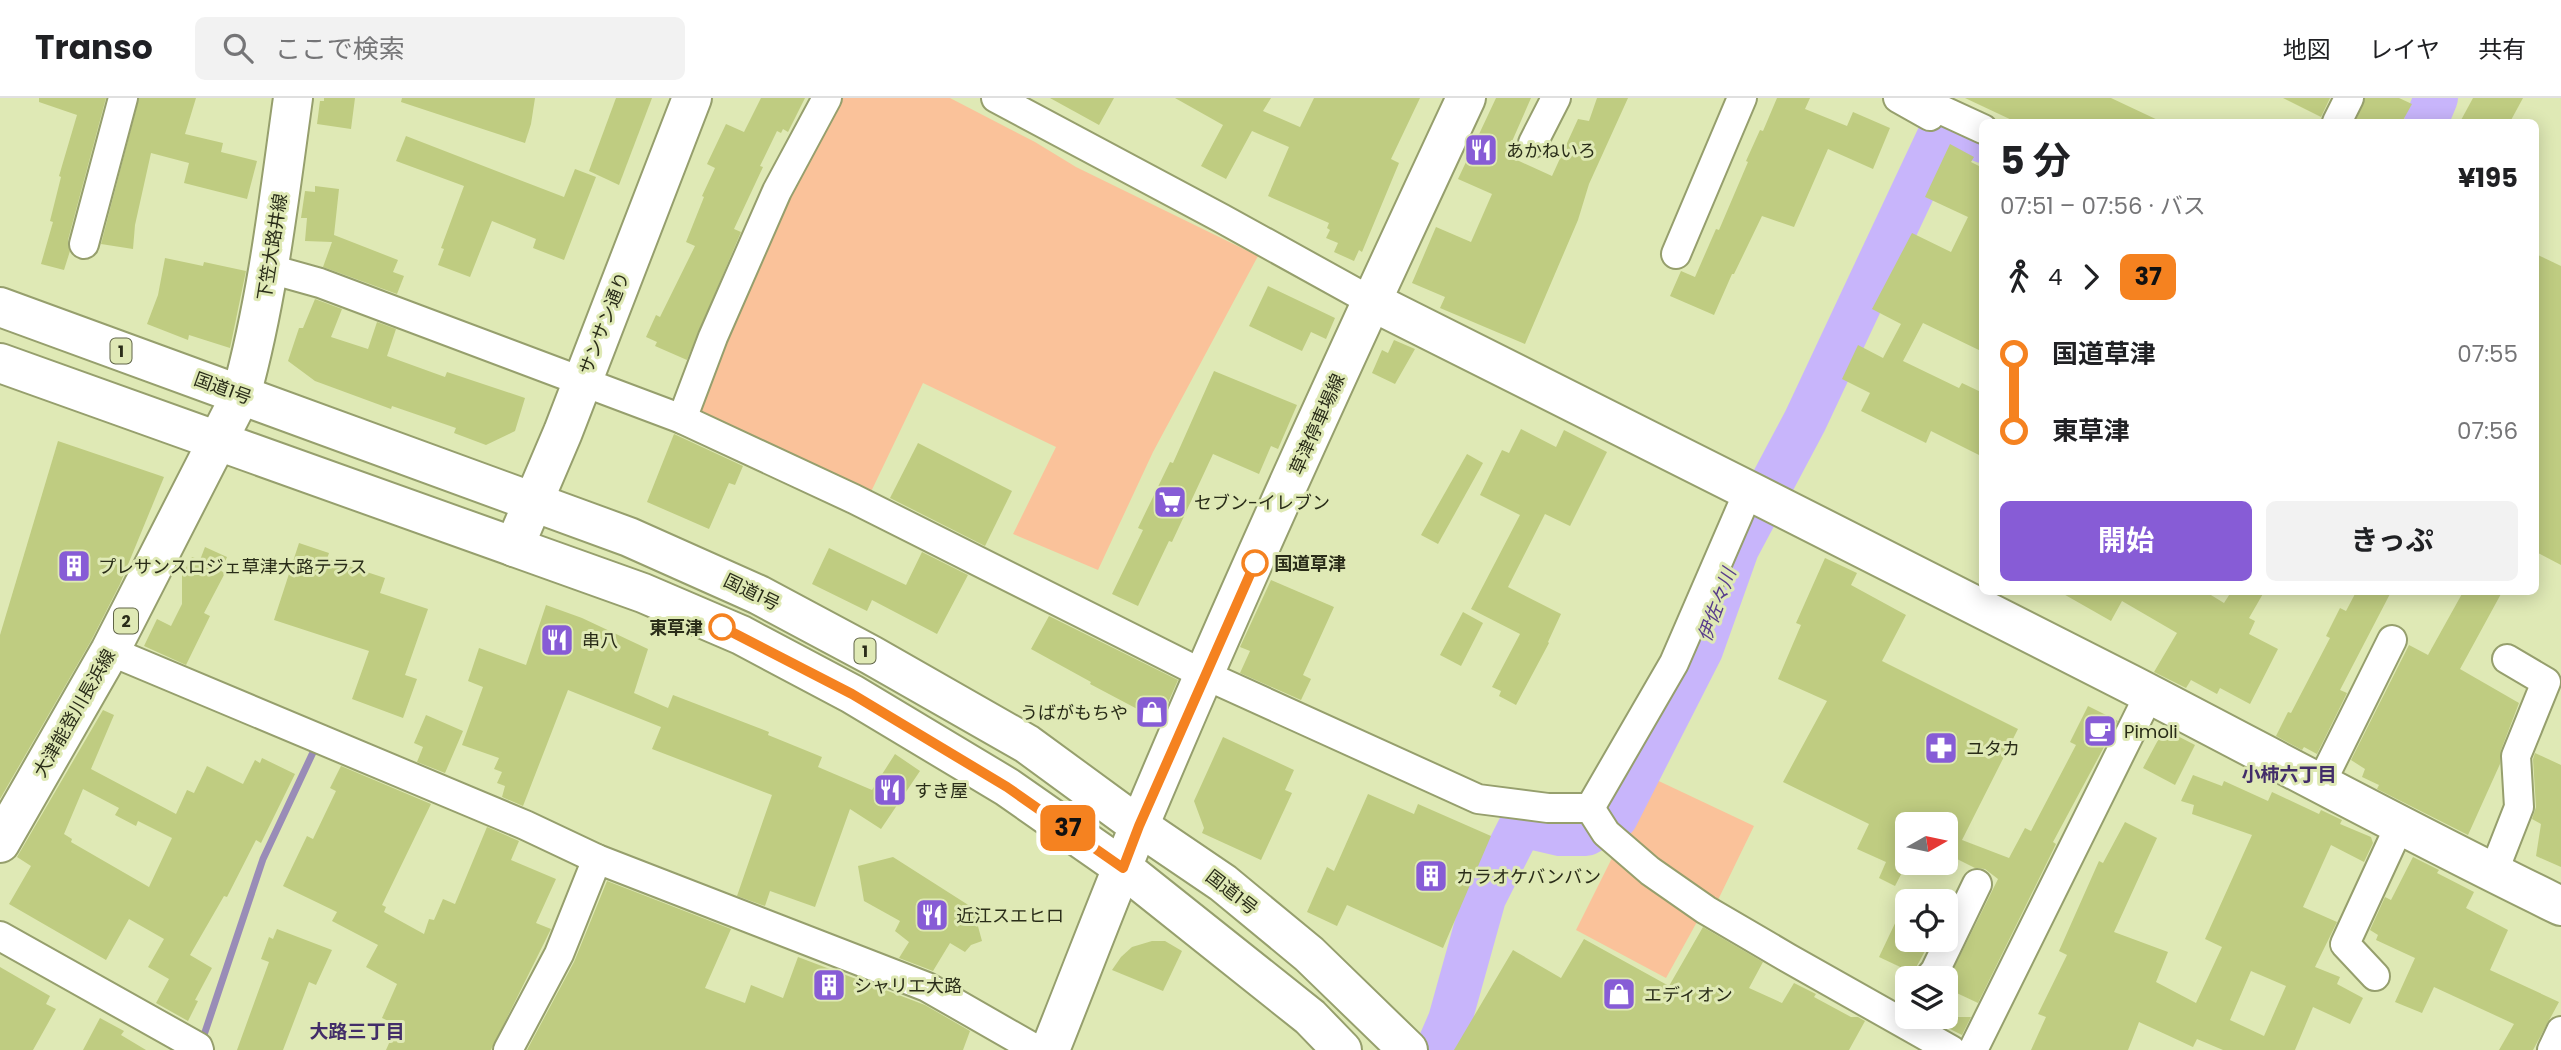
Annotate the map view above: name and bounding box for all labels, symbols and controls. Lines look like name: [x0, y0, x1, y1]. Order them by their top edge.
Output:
search box: [195, 17, 685, 80]
text: Transo: [35, 24, 153, 71]
icon: search: [219, 29, 257, 67]
text: ここで検索: [275, 31, 405, 67]
text: 地図: [2283, 33, 2331, 66]
text: レイヤ: [2369, 33, 2440, 66]
text: 共有: [2478, 33, 2526, 66]
restaurant icon: あかねいろ: [1462, 131, 1500, 169]
text: 5 分: [2000, 134, 2071, 187]
place label: あかねいろ: [1506, 138, 1596, 163]
text: ¥195: [2458, 160, 2518, 196]
text: 07:51 – 07:56 · バス: [2000, 190, 2206, 222]
street label: 下笠大路井線: [251, 192, 293, 302]
icon: walk: [2000, 258, 2038, 296]
icon: forward: [2072, 258, 2110, 296]
text: 37: [2134, 260, 2162, 293]
text: 4: [2048, 261, 2062, 293]
street label: サンサン通り: [573, 268, 635, 378]
text: 国道草津: [2052, 336, 2156, 372]
text: 07:55: [2457, 338, 2518, 370]
road number: 1: [110, 339, 132, 364]
street label: 国道1号: [191, 366, 255, 410]
street label: 草津停車場線: [1284, 370, 1350, 478]
text: 東草津: [2052, 413, 2130, 449]
text: 07:56: [2457, 415, 2518, 447]
supermarket icon: セブン-イレブン: [1151, 483, 1189, 521]
place label: セブン-イレブン: [1194, 490, 1330, 515]
button: 開始: [2000, 501, 2252, 581]
button: きっぷ: [2266, 501, 2518, 581]
building icon: プレサンスロジェ草津大路テラス: [55, 547, 93, 585]
marker: 国道草津: [1242, 550, 1268, 576]
place label: 国道草津: [1274, 551, 1346, 576]
place label: プレサンスロジェ草津大路テラス: [98, 554, 367, 579]
water label: 伊佐々川: [1691, 563, 1743, 645]
street label: 国道1号: [720, 568, 784, 616]
road number: 2: [114, 608, 138, 634]
marker: 東草津: [709, 614, 735, 640]
place label: 東草津: [649, 615, 703, 640]
restaurant icon: 串八: [538, 621, 576, 659]
place label: 串八: [582, 628, 618, 653]
road number: 1: [854, 638, 876, 664]
street label: 大津能登川長浜線: [27, 644, 121, 782]
shop icon: うばがもちや: [1133, 693, 1171, 731]
place label: うばがもちや: [1020, 700, 1128, 725]
cafe icon: Pimoli: [2081, 712, 2119, 750]
place label: Pimoli: [2124, 719, 2178, 744]
pharmacy icon: ユタカ: [1922, 729, 1960, 767]
place label: ユタカ: [1966, 736, 2020, 761]
district label: 小柿六丁目: [2241, 761, 2337, 788]
restaurant icon: すき屋: [871, 771, 909, 809]
place label: すき屋: [914, 778, 968, 803]
line badge: 37: [1036, 805, 1100, 851]
text: 37: [1054, 811, 1082, 844]
north arrow: [1895, 812, 1958, 875]
map controls: [1895, 812, 1958, 1029]
building icon: カラオケバンバン: [1412, 857, 1450, 895]
street label: 国道1号: [1201, 864, 1263, 920]
place label: カラオケバンバン: [1456, 864, 1601, 889]
button: locate: [1895, 889, 1958, 952]
restaurant icon: 近江スエヒロ: [913, 896, 951, 934]
place label: 近江スエヒロ: [956, 903, 1064, 928]
building icon: シャリエ大路: [810, 966, 848, 1004]
button: layers: [1895, 966, 1958, 1029]
place label: シャリエ大路: [854, 973, 962, 998]
shop icon: エディオン: [1600, 975, 1638, 1013]
place label: エディオン: [1644, 982, 1733, 1007]
district label: 大路三丁目: [309, 1018, 405, 1045]

